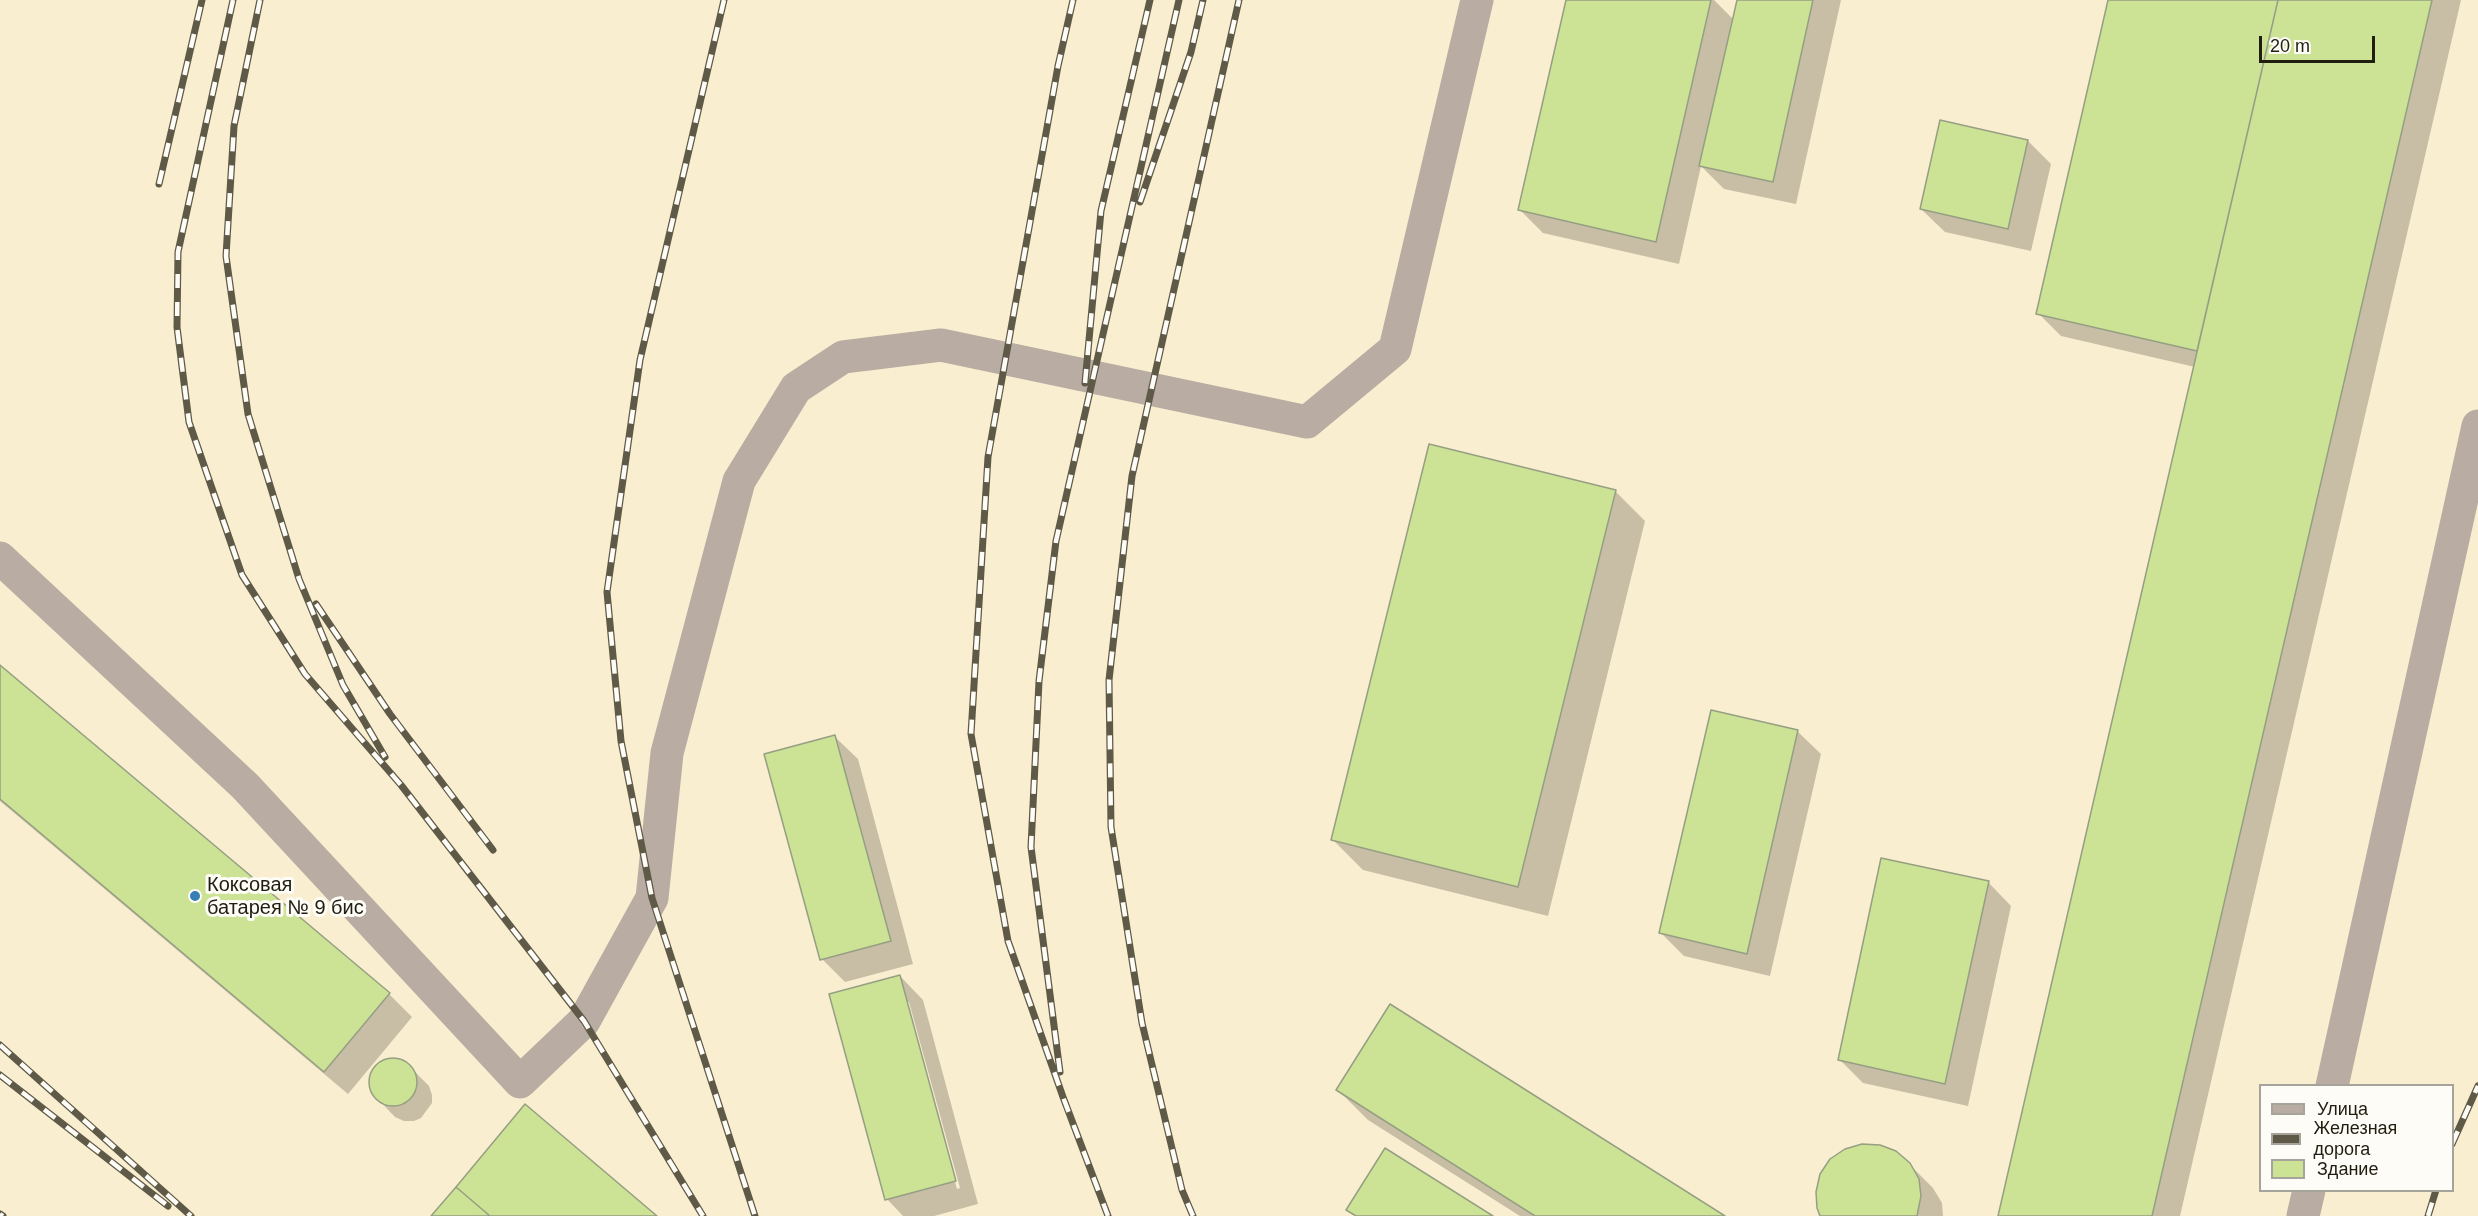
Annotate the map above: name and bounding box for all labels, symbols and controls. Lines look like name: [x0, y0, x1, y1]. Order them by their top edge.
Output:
scale bar: [2262, 24, 2378, 62]
text: 20 m: [2270, 36, 2310, 56]
place label: Коксовая батарея № 9 бис: [207, 873, 364, 920]
marker: Коксовая батарея № 9 бис: [188, 889, 202, 903]
legend: [2259, 1084, 2454, 1192]
text: Улица: [2317, 1099, 2368, 1119]
text: Железная дорога: [2313, 1118, 2397, 1159]
text: Здание: [2317, 1159, 2378, 1179]

